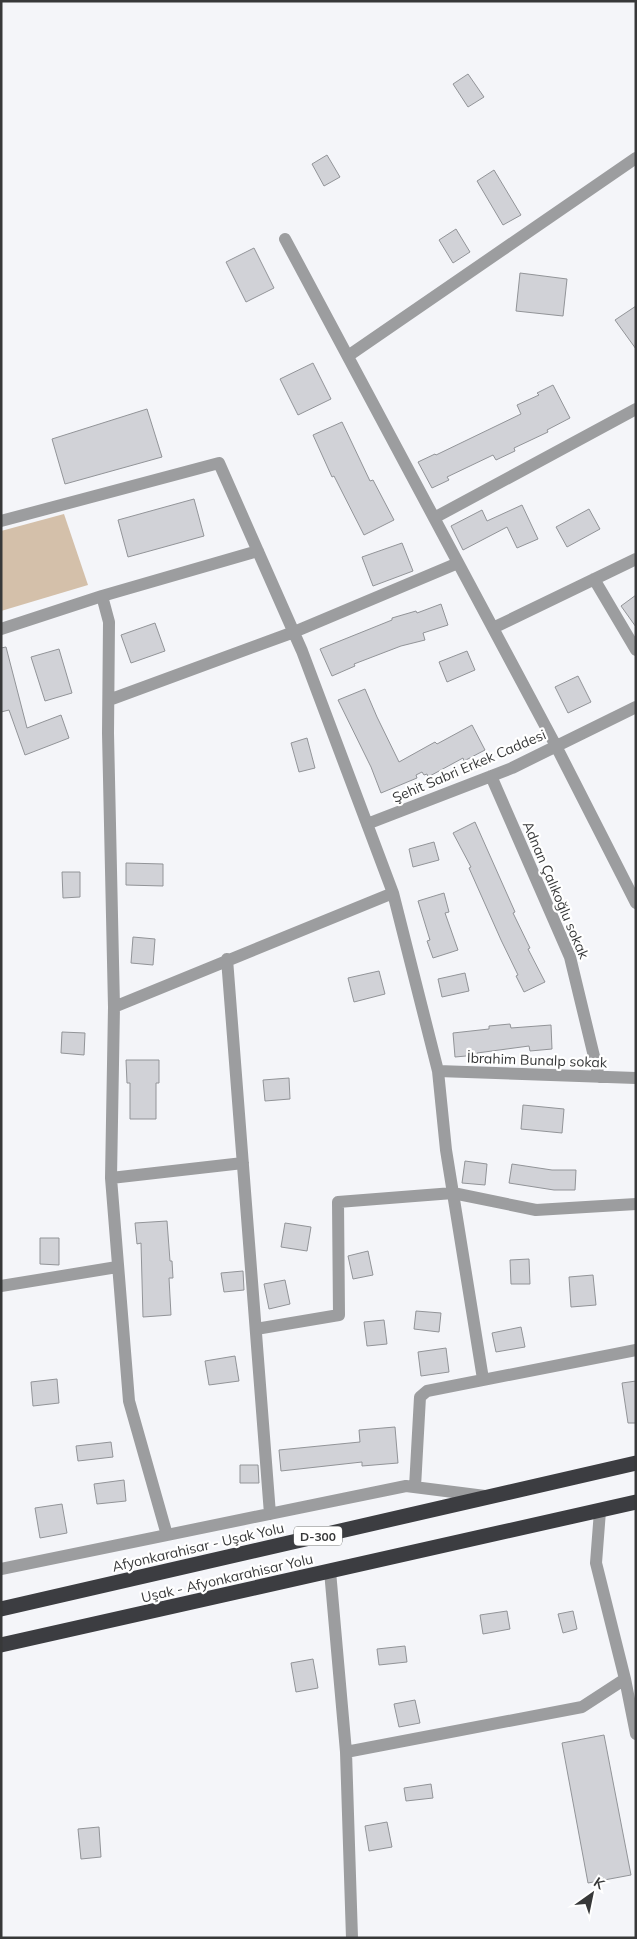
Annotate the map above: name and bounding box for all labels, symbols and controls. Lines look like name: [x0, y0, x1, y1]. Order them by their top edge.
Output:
street label: Şehit Sabri Erkek Caddesi: [389, 725, 549, 807]
street label: Adnan Çalıkoğlu sokak: [519, 818, 593, 962]
street label: İbrahim Bunalp sokak: [467, 1049, 608, 1071]
street label: Afyonkarahisar - Uşak Yolu: [110, 1518, 286, 1576]
road number: D-300: [294, 1526, 342, 1545]
street label: Uşak - Afyonkarahisar Yolu: [139, 1549, 315, 1607]
north arrow: [567, 1869, 617, 1919]
text: K: [590, 1873, 608, 1894]

